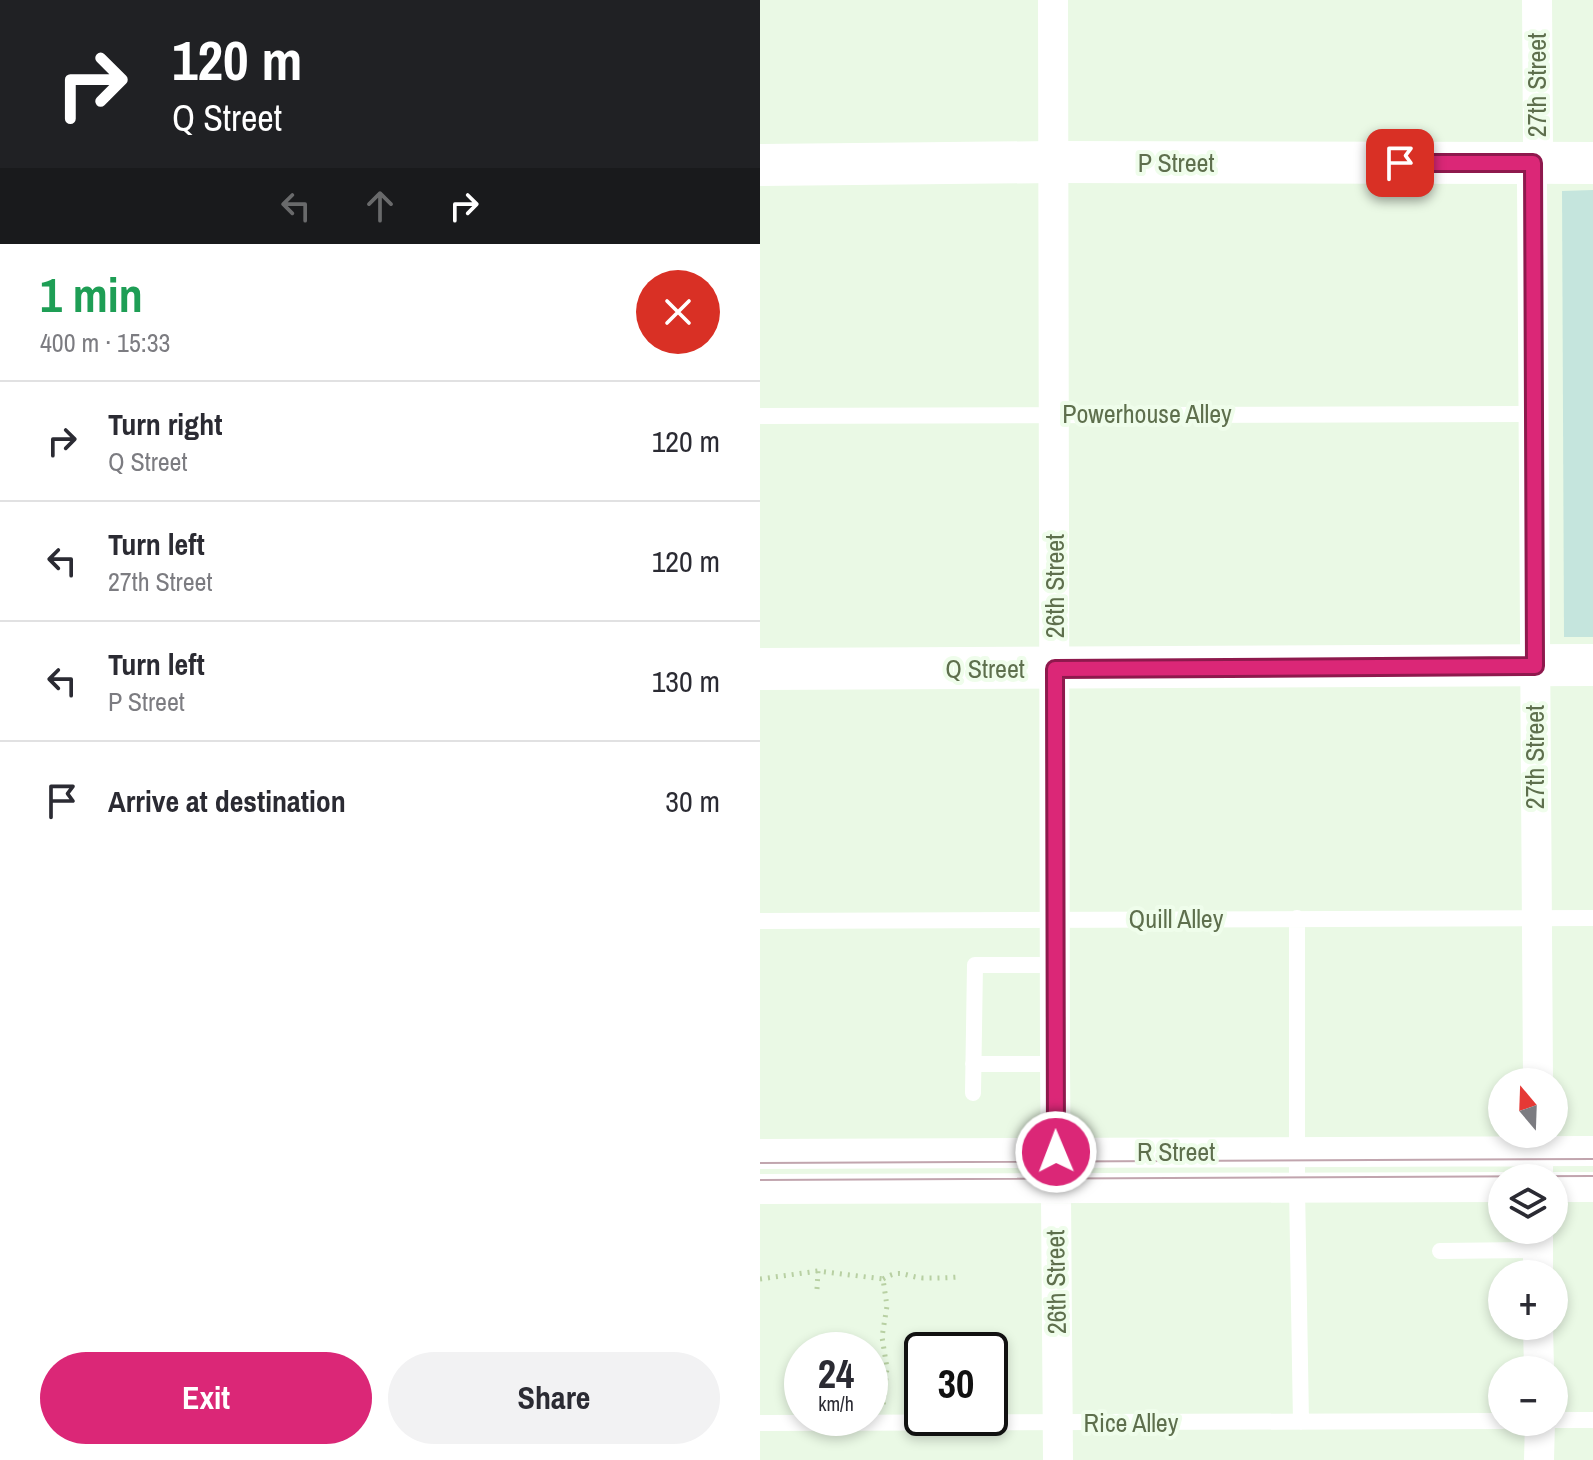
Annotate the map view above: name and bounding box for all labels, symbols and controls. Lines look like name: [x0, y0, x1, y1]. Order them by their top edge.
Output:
text: 120 m: [172, 22, 302, 97]
icon: right: [40, 32, 144, 136]
street label: 27th Street: [1519, 33, 1554, 137]
text: Q Street: [172, 94, 282, 142]
pin: [1366, 129, 1434, 197]
icon: arrive: [1378, 141, 1422, 185]
street label: P Street: [1138, 145, 1214, 180]
icon: left: [274, 184, 318, 228]
icon: ahead: [358, 184, 402, 228]
icon: right: [442, 184, 486, 228]
text: 1 min: [40, 262, 143, 327]
button: close: [636, 270, 720, 354]
text: 400 m · 15:33: [40, 325, 170, 360]
street label: Powerhouse Alley: [1062, 396, 1232, 431]
text: Turn right: [108, 404, 222, 444]
icon: right: [40, 419, 84, 463]
text: 120 m: [652, 421, 720, 461]
text: Q Street: [108, 444, 187, 479]
text: Turn left: [108, 524, 205, 564]
street label: 26th Street: [1037, 534, 1072, 638]
icon: left: [40, 539, 84, 583]
text: 120 m: [652, 541, 720, 581]
text: 27th Street: [108, 564, 212, 599]
text: Turn left: [108, 644, 205, 684]
street label: Q Street: [945, 651, 1025, 686]
icon: left: [40, 659, 84, 703]
text: 130 m: [652, 661, 720, 701]
text: P Street: [108, 684, 185, 719]
street label: 27th Street: [1517, 705, 1552, 809]
icon: arrive: [40, 779, 84, 823]
text: Arrive at destination: [108, 781, 346, 821]
text: 30 m: [665, 781, 720, 821]
street label: Quill Alley: [1129, 901, 1224, 936]
north arrow: [1488, 1068, 1568, 1148]
map controls: [1488, 1068, 1568, 1436]
position arrow: [1014, 1110, 1098, 1194]
street label: R Street: [1137, 1134, 1215, 1169]
button: layers: [1488, 1164, 1568, 1244]
street label: 26th Street: [1037, 1229, 1074, 1334]
button: +: [1488, 1260, 1568, 1340]
speed limit sign: 30: [904, 1332, 1008, 1436]
text: 24: [818, 1347, 854, 1400]
button: Exit: [40, 1352, 372, 1444]
button: Share: [388, 1352, 720, 1444]
button: −: [1488, 1356, 1568, 1436]
text: km/h: [818, 1390, 854, 1417]
street label: Rice Alley: [1084, 1405, 1179, 1440]

